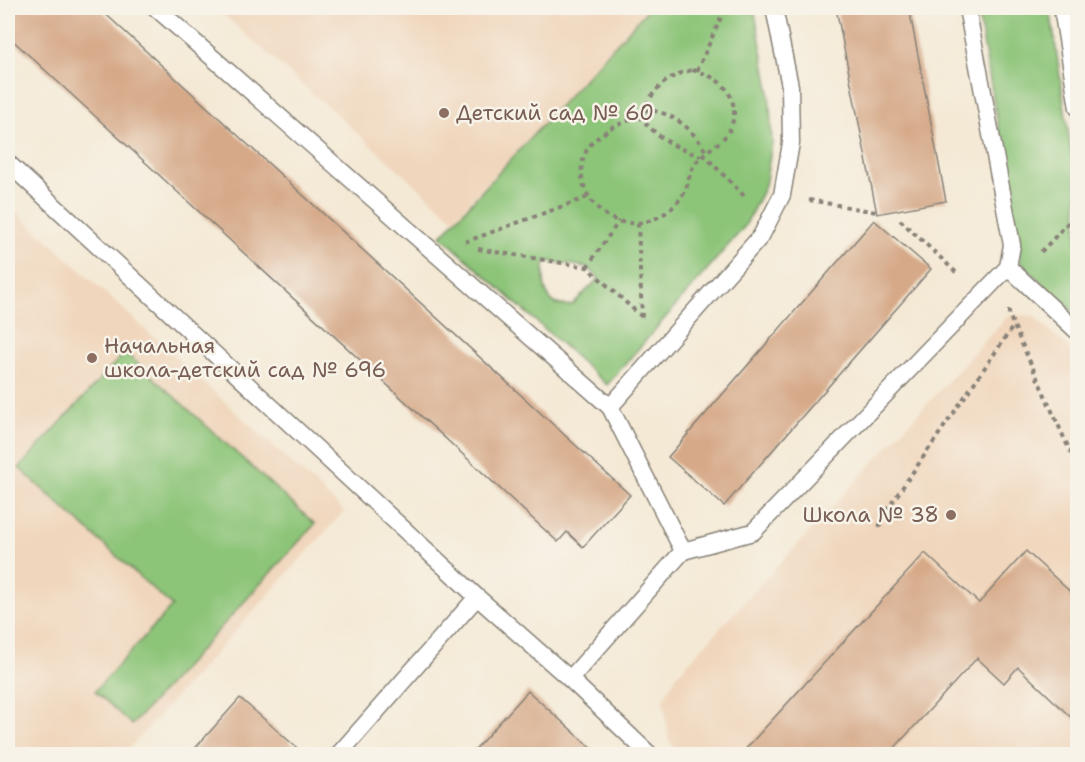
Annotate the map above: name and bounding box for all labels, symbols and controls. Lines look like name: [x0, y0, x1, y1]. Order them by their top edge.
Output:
place label: Детский сад № 60: [456, 99, 654, 127]
marker: Детский сад № 60: [437, 106, 451, 120]
place label: Начальная школа-детский сад № 696: [104, 332, 386, 384]
marker: Начальная школа-детский сад № 696: [85, 351, 99, 365]
place label: Школа № 38: [802, 501, 939, 529]
marker: Школа № 38: [944, 508, 958, 522]

